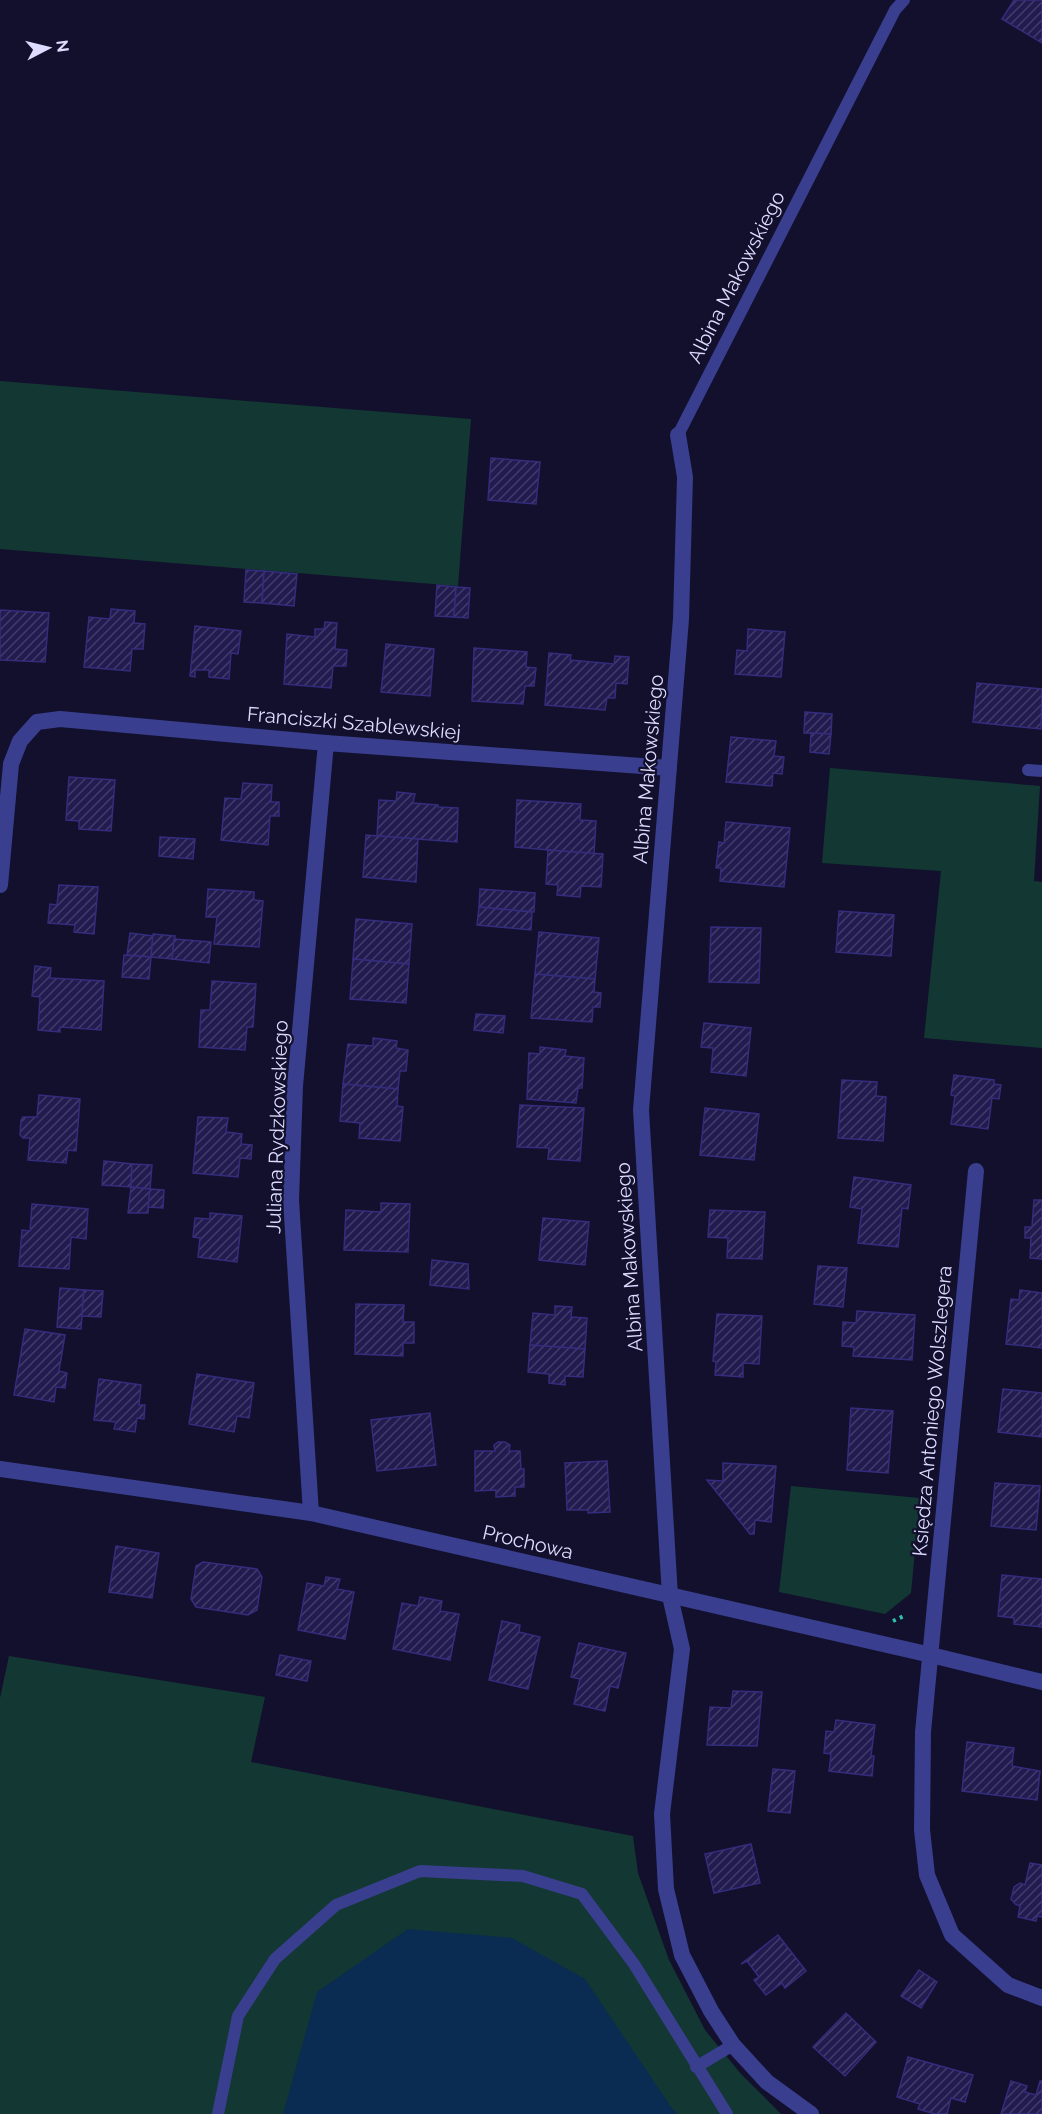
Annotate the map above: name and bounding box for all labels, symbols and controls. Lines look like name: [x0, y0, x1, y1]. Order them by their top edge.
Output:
north arrow: [18, 18, 78, 78]
text: N: [52, 39, 73, 53]
street label: Albina Makowskiego: [682, 187, 790, 367]
street label: Albina Makowskiego: [628, 673, 668, 865]
street label: Franciszki Szablewskiej: [246, 702, 462, 744]
street label: Juliana Rydzkowskiego: [261, 1020, 293, 1234]
street label: Albina Makowskiego: [610, 1161, 648, 1353]
street label: Księdza Antoniego Wolszlegera: [907, 1265, 957, 1557]
street label: Prochowa: [480, 1520, 576, 1564]

